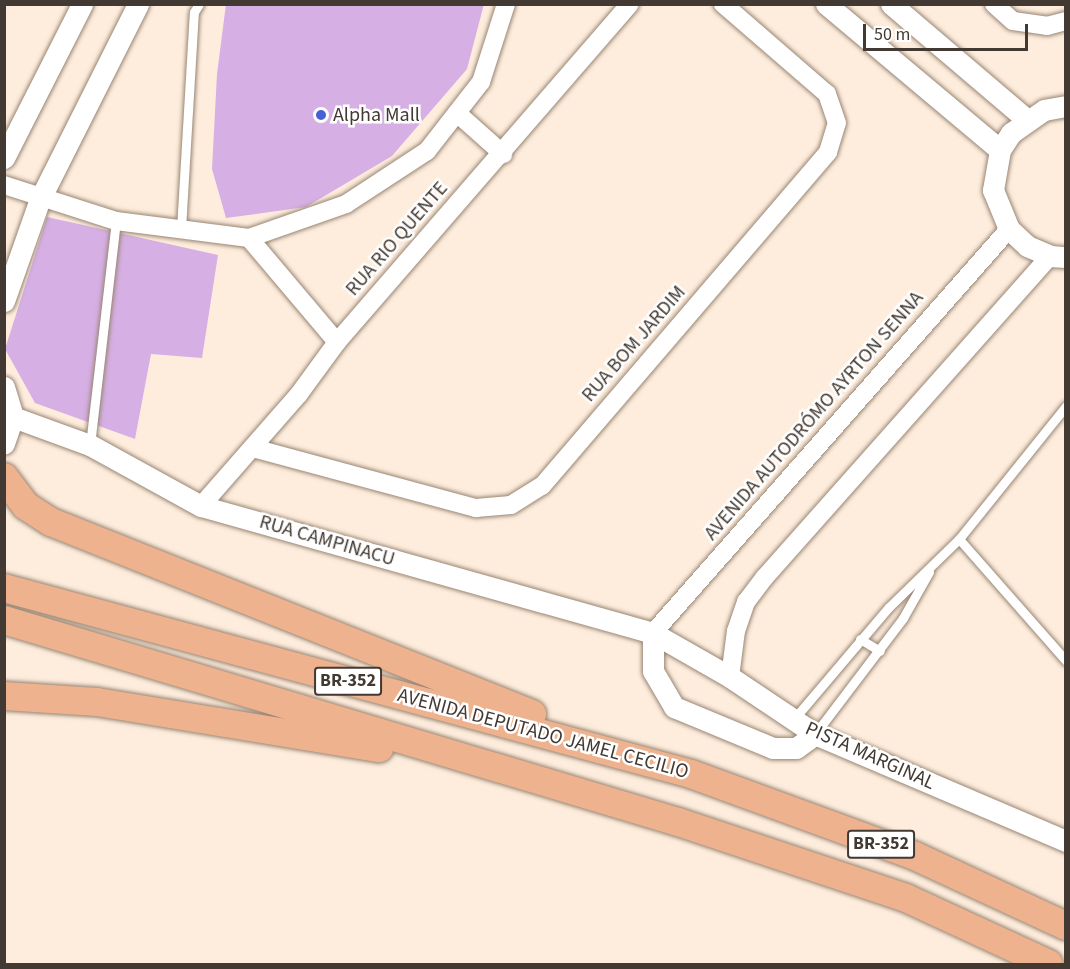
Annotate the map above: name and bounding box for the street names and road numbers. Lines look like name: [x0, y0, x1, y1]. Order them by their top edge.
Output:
street label: RUA RIO QUENTE: [341, 177, 453, 301]
street label: RUA BOM JARDIM: [577, 281, 691, 407]
street label: AVENIDA AUTODRÓMO AYRTON SENNA: [699, 287, 929, 545]
street label: RUA CAMPINACU: [256, 510, 398, 572]
road number: BR-352: [314, 666, 382, 696]
street label: AVENIDA DEPUTADO JAMEL CECILIO: [395, 684, 691, 784]
street label: PISTA MARGINAL: [801, 717, 939, 795]
road number: BR-352: [846, 829, 916, 859]

